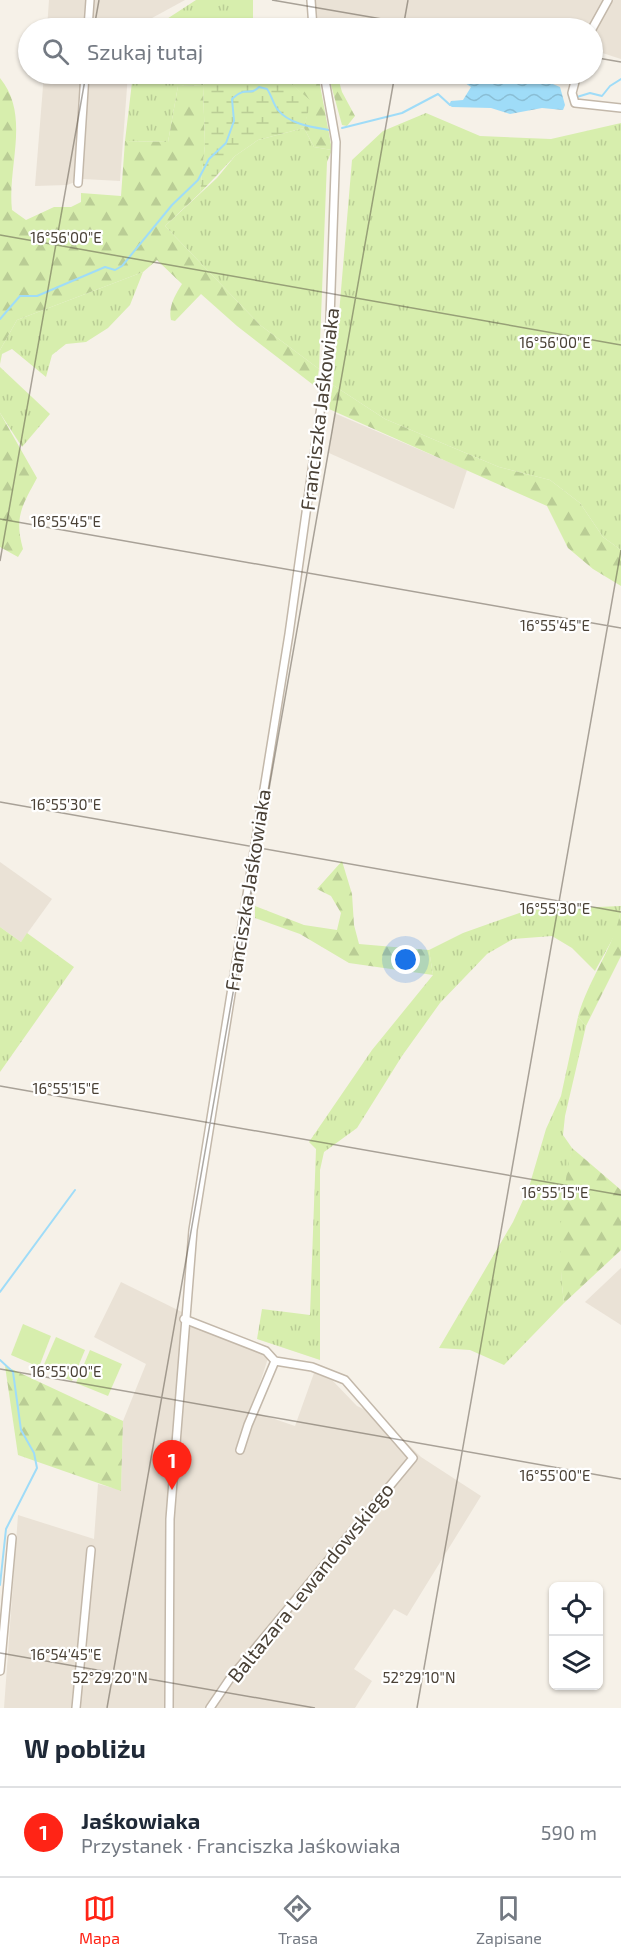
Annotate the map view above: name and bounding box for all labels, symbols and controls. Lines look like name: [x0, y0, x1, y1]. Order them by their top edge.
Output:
search box: [18, 18, 603, 84]
icon: search: [39, 35, 72, 68]
text: Szukaj tutaj: [87, 38, 203, 64]
text: 16°56'00"E: [30, 228, 102, 246]
street label: Franciszka Jaśkowiaka: [295, 306, 343, 512]
text: 16°56'00"E: [519, 333, 591, 351]
text: 16°55'45"E: [31, 512, 101, 530]
text: 16°55'45"E: [520, 616, 590, 634]
street label: Franciszka Jaśkowiaka: [219, 787, 275, 993]
text: 16°55'30"E: [31, 795, 101, 813]
text: 16°55'30"E: [520, 899, 590, 917]
your location: [391, 945, 420, 974]
text: 16°55'15"E: [33, 1079, 99, 1097]
text: 16°55'15"E: [522, 1183, 588, 1201]
text: 16°55'00"E: [31, 1362, 102, 1380]
pin: 1: [152, 1440, 192, 1490]
text: 16°55'00"E: [520, 1466, 591, 1484]
street label: Baltazara Lewandowskiego: [222, 1477, 398, 1687]
map controls: [549, 1582, 603, 1690]
button: locate: [549, 1582, 603, 1636]
button: layers: [549, 1636, 603, 1690]
text: 16°54'45"E: [31, 1645, 102, 1663]
text: 52°29'20"N: [72, 1668, 148, 1686]
text: 52°29'10"N: [383, 1668, 455, 1686]
text: W pobliżu: [24, 1732, 146, 1763]
text: Jaśkowiaka: [81, 1807, 200, 1833]
text: 1: [39, 1820, 48, 1844]
text: 590 m: [541, 1820, 597, 1844]
text: Przystanek · Franciszka Jaśkowiaka: [81, 1833, 400, 1857]
tab: Mapa: [79, 1892, 120, 1947]
tab: Trasa: [278, 1892, 318, 1947]
tab: Zapisane: [476, 1892, 542, 1947]

